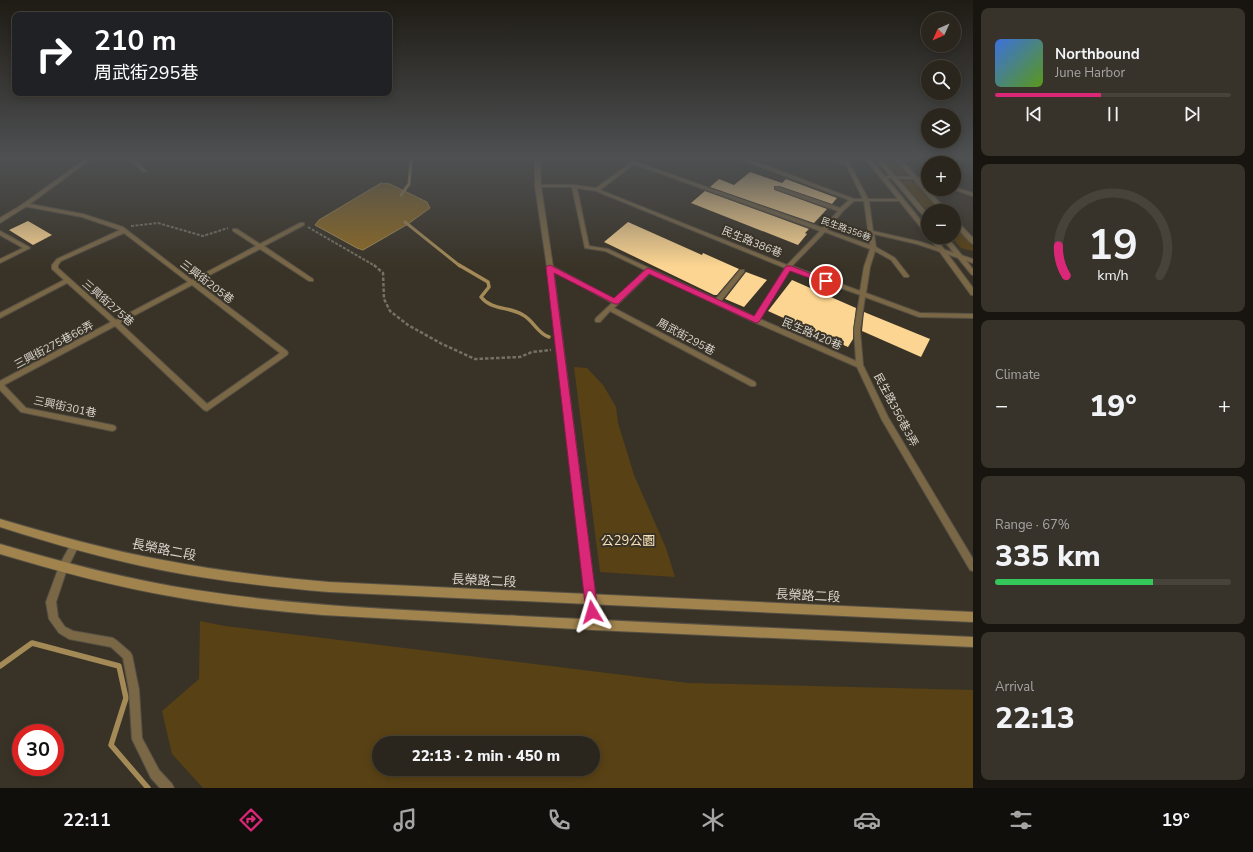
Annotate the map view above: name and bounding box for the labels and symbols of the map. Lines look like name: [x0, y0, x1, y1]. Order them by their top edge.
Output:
north arrow: [921, 12, 961, 52]
street label: 民生路356巷: [819, 214, 873, 244]
street label: 民生路386巷: [720, 223, 784, 261]
street label: 三興街205巷: [177, 257, 237, 307]
pin: [809, 264, 843, 298]
street label: 三興街275巷: [79, 276, 137, 330]
street label: 周武街295巷: [654, 315, 718, 359]
street label: 民生路420巷: [780, 315, 844, 353]
street label: 三興街275巷66弄: [12, 318, 96, 372]
street label: 民生路356巷3弄: [870, 371, 922, 449]
street label: 三興街301巷: [32, 393, 98, 421]
park label: 公29公園: [601, 532, 655, 550]
street label: 長榮路二段: [130, 535, 198, 565]
street label: 長榮路二段: [451, 570, 517, 592]
street label: 長榮路二段: [775, 585, 841, 607]
position arrow: [571, 591, 613, 633]
speed limit sign: 30: [12, 724, 64, 776]

